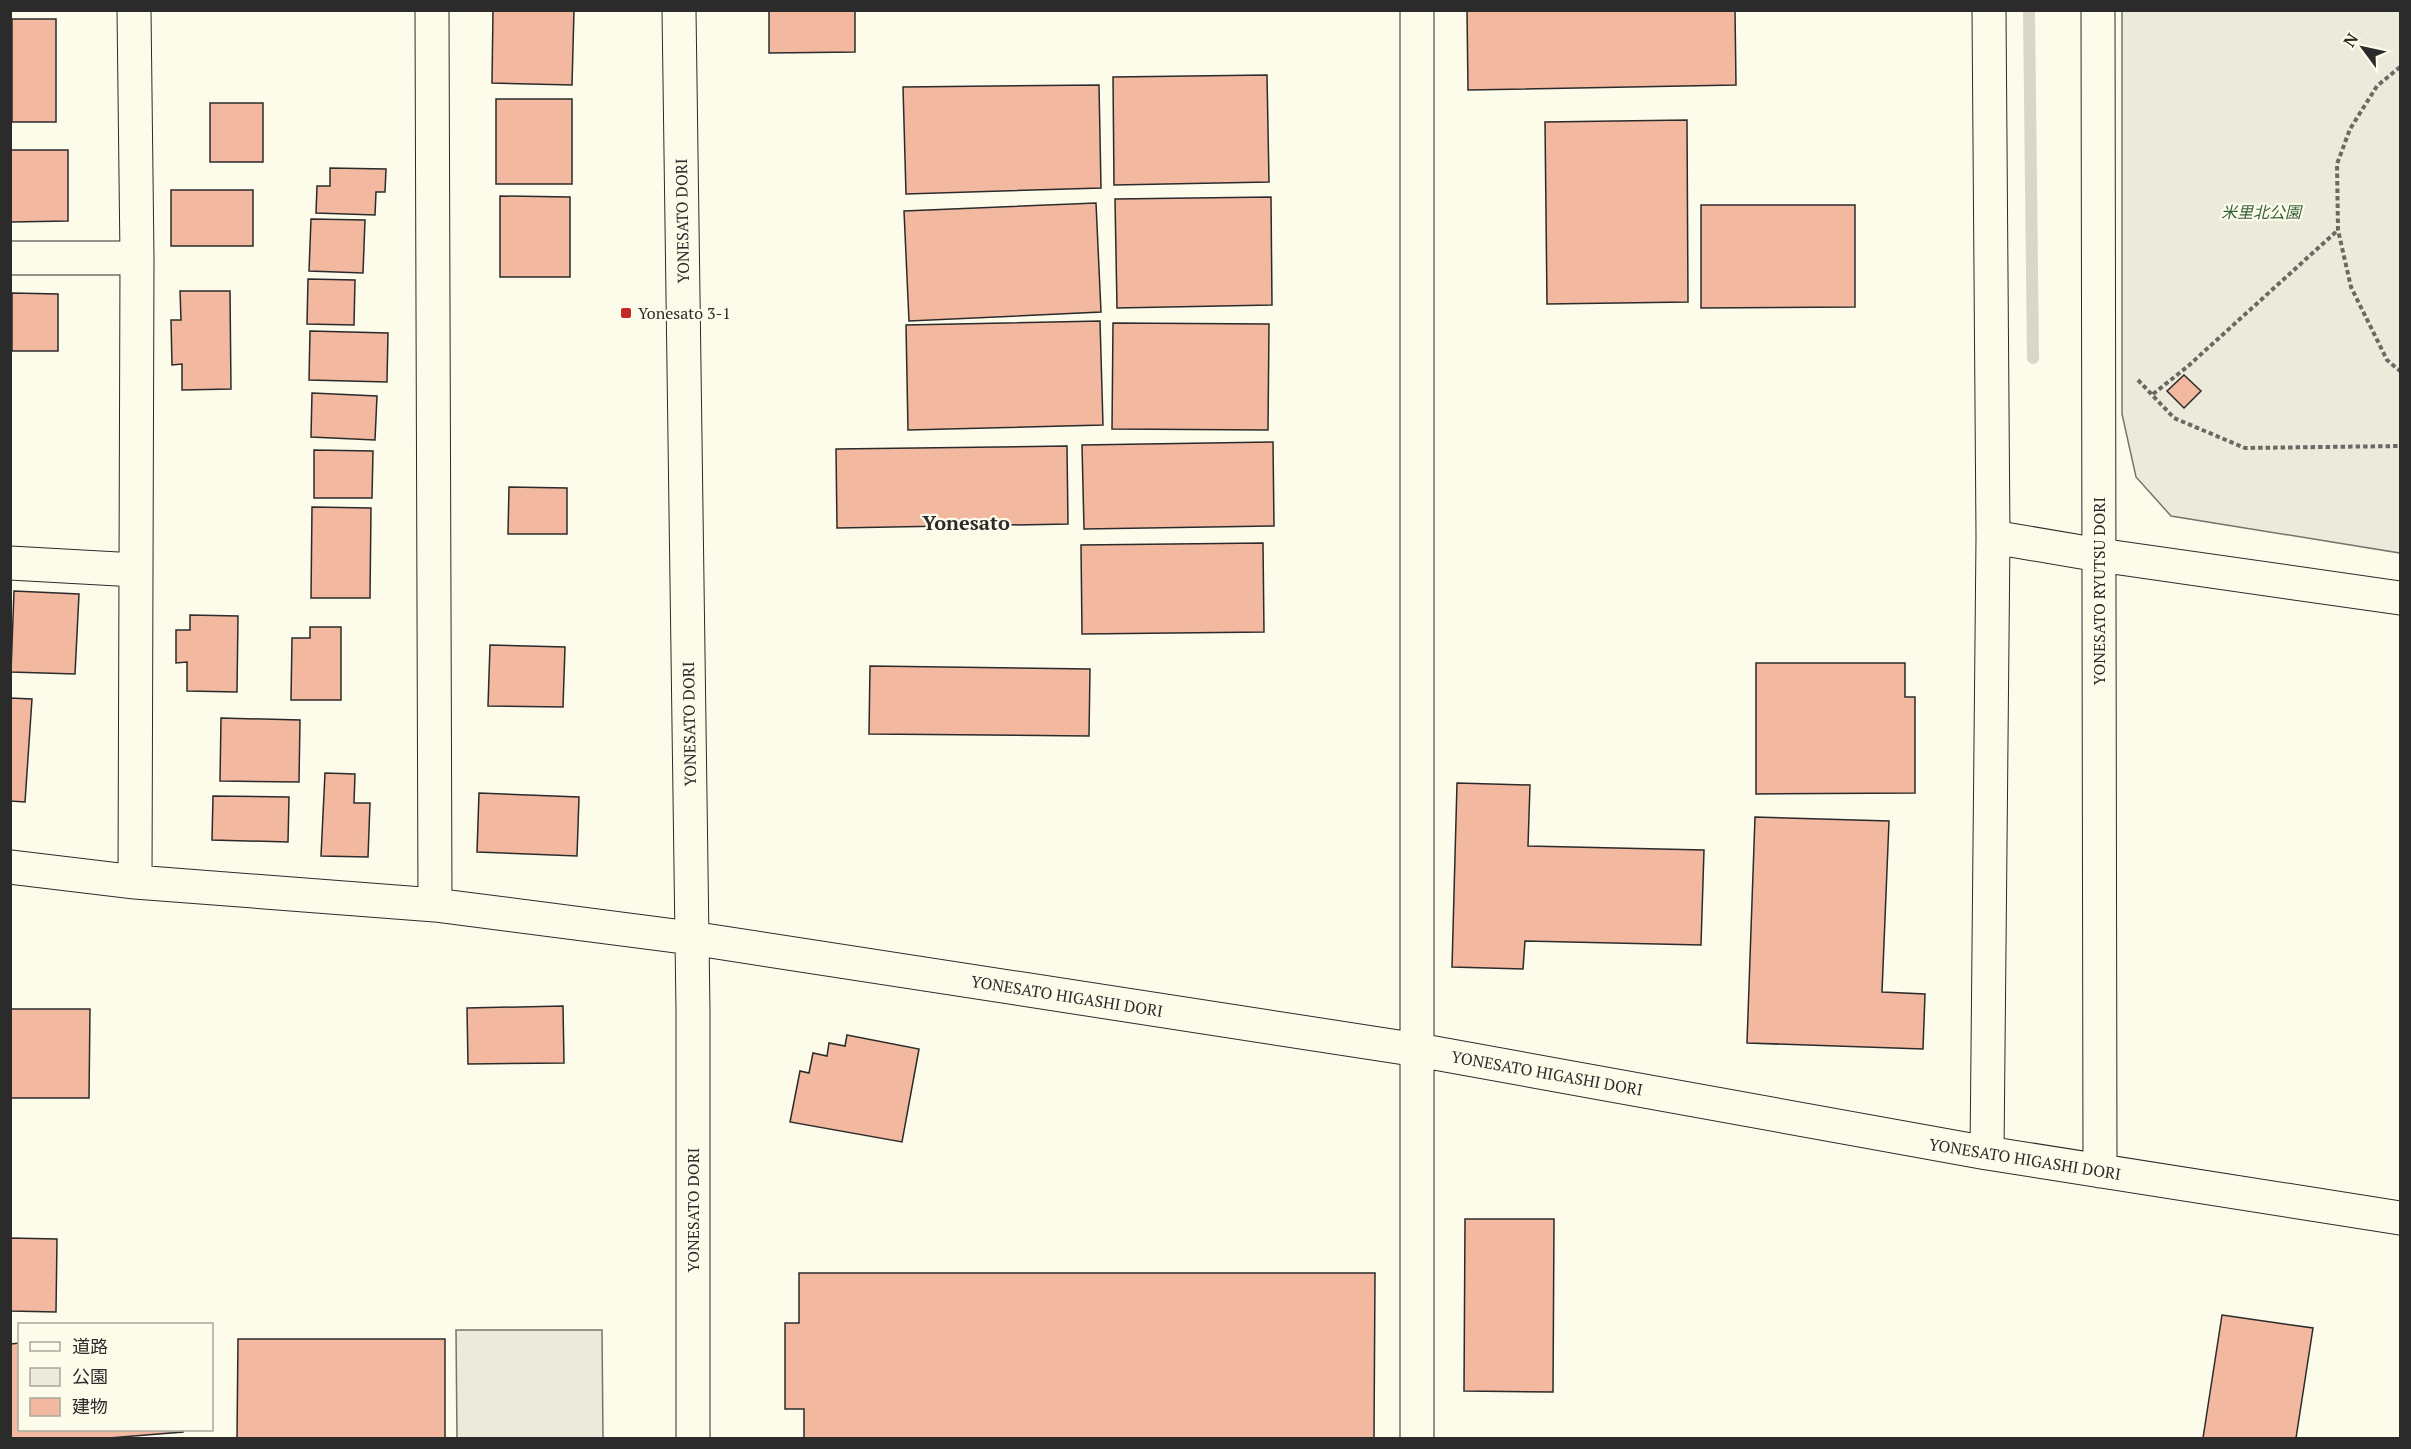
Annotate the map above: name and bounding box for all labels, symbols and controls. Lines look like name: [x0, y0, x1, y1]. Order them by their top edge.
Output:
north arrow: [2333, 18, 2393, 78]
text: N: [2338, 29, 2363, 51]
street label: YONESATO DORI: [670, 158, 694, 284]
park label: 米里北公園: [2221, 201, 2303, 223]
place label: Yonesato 3-1: [638, 302, 731, 324]
marker: Yonesato 3-1: [619, 306, 633, 320]
street label: YONESATO RYUTSU DORI: [2088, 497, 2110, 685]
district label: Yonesato: [922, 509, 1010, 536]
street label: YONESATO DORI: [677, 661, 701, 787]
street label: YONESATO HIGASHI DORI: [970, 970, 1164, 1022]
street label: YONESATO HIGASHI DORI: [1450, 1045, 1644, 1101]
street label: YONESATO HIGASHI DORI: [1928, 1133, 2122, 1185]
street label: YONESATO DORI: [682, 1148, 704, 1272]
legend: [18, 1323, 213, 1431]
text: 道路: [72, 1334, 108, 1358]
text: 公園: [72, 1364, 108, 1388]
text: 建物: [72, 1394, 108, 1418]

